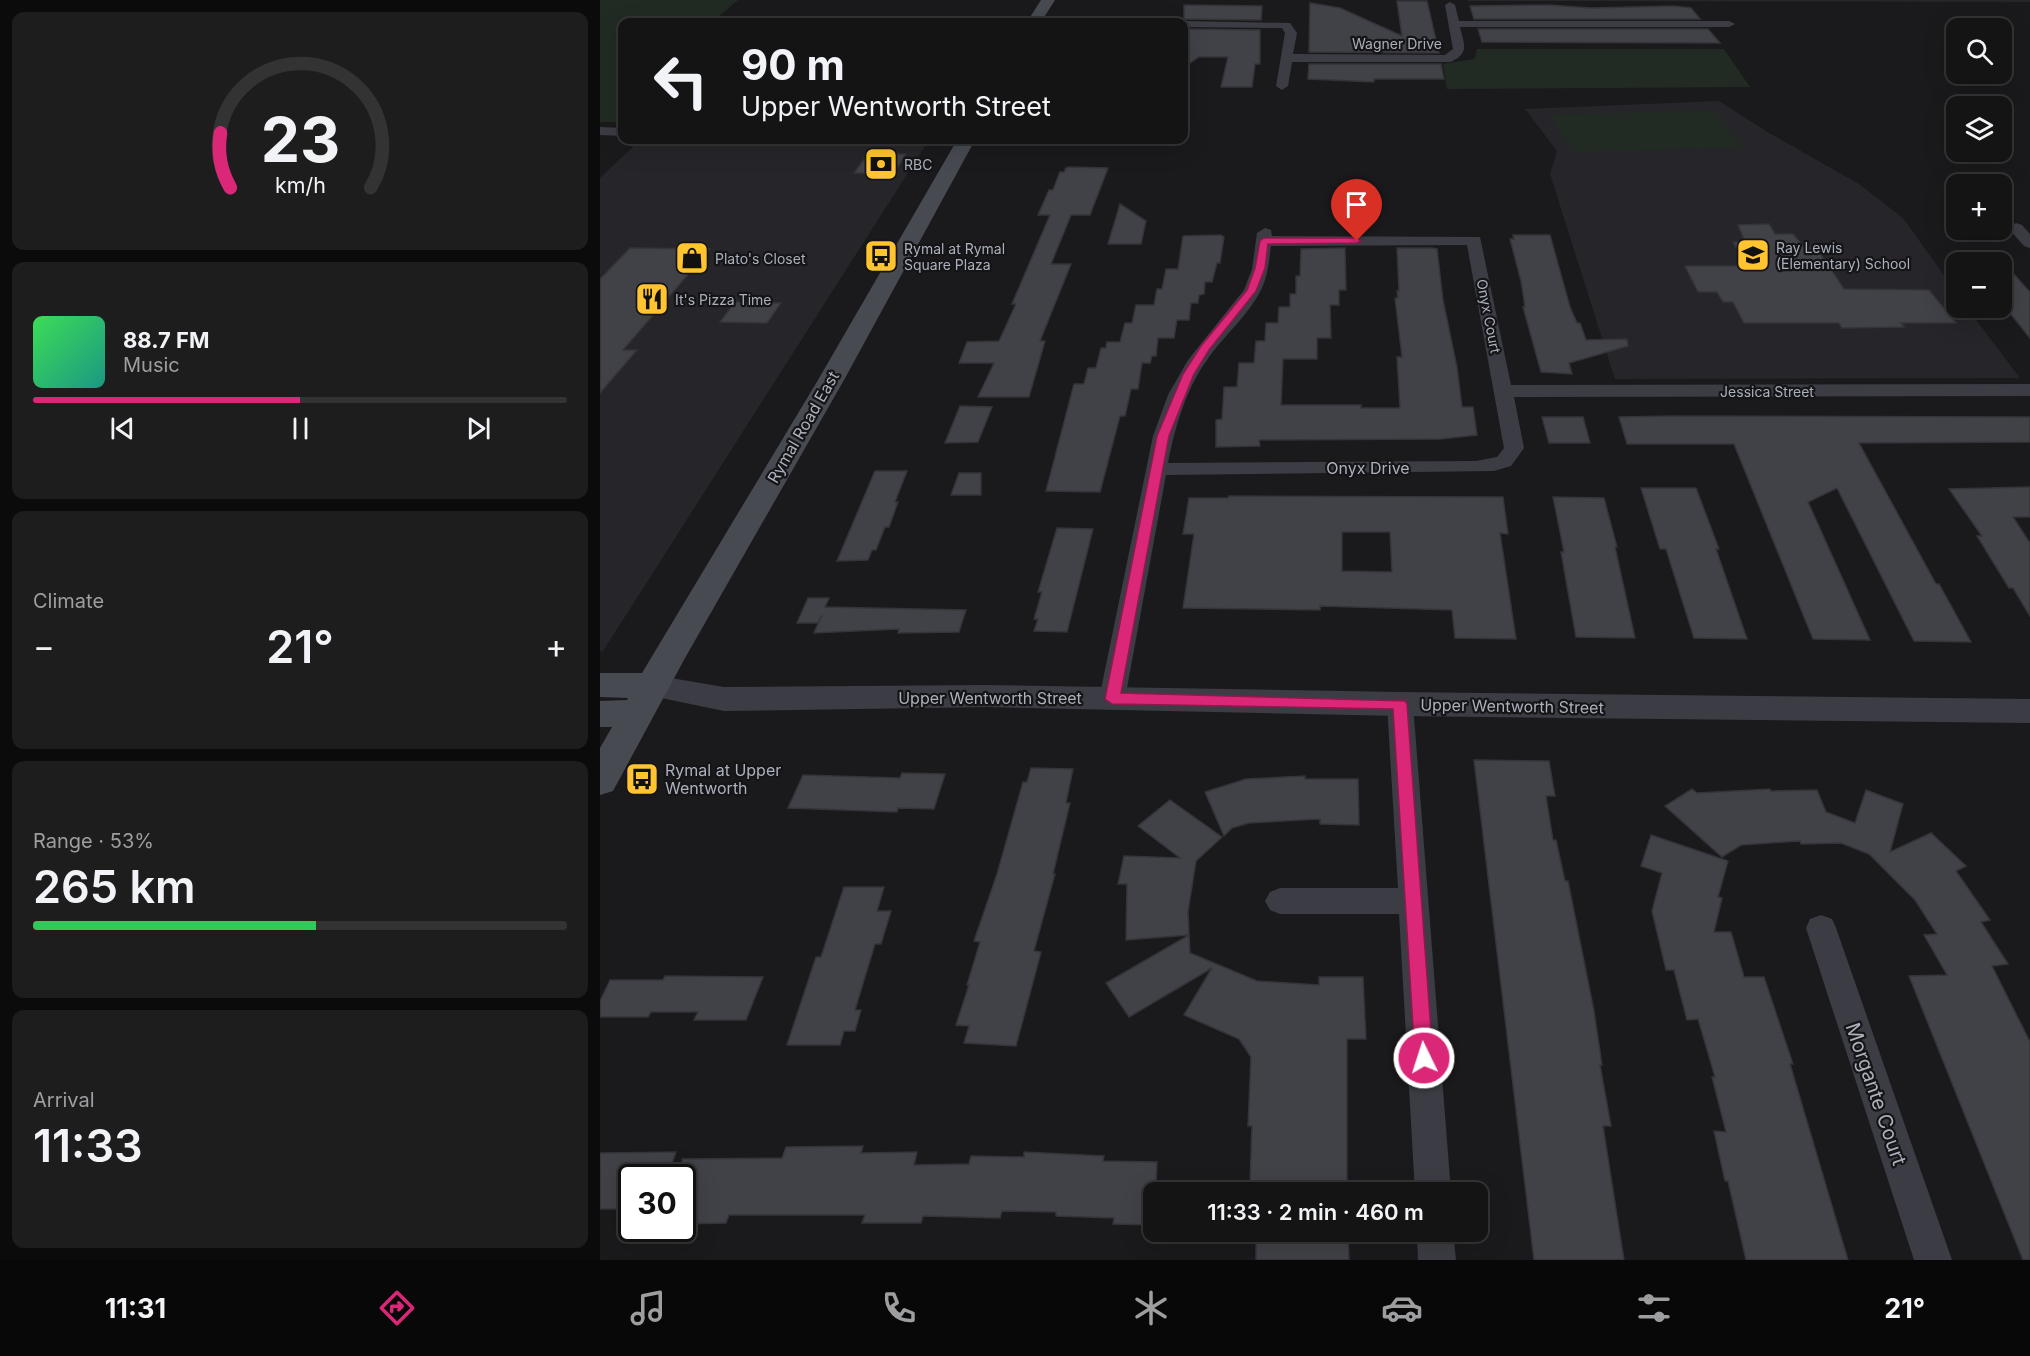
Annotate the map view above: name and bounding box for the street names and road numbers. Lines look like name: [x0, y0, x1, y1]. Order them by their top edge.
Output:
street label: Wagner Drive: [1352, 35, 1442, 52]
street label: Onyx Court: [1473, 277, 1505, 355]
street label: Rymal Road East: [763, 367, 843, 487]
street label: Jessica Street: [1720, 383, 1814, 400]
street label: Onyx Drive: [1326, 458, 1410, 478]
street label: Upper Wentworth Street: [898, 688, 1082, 708]
street label: Upper Wentworth Street: [1420, 694, 1604, 718]
street label: Morgante Court: [1840, 1020, 1912, 1169]

